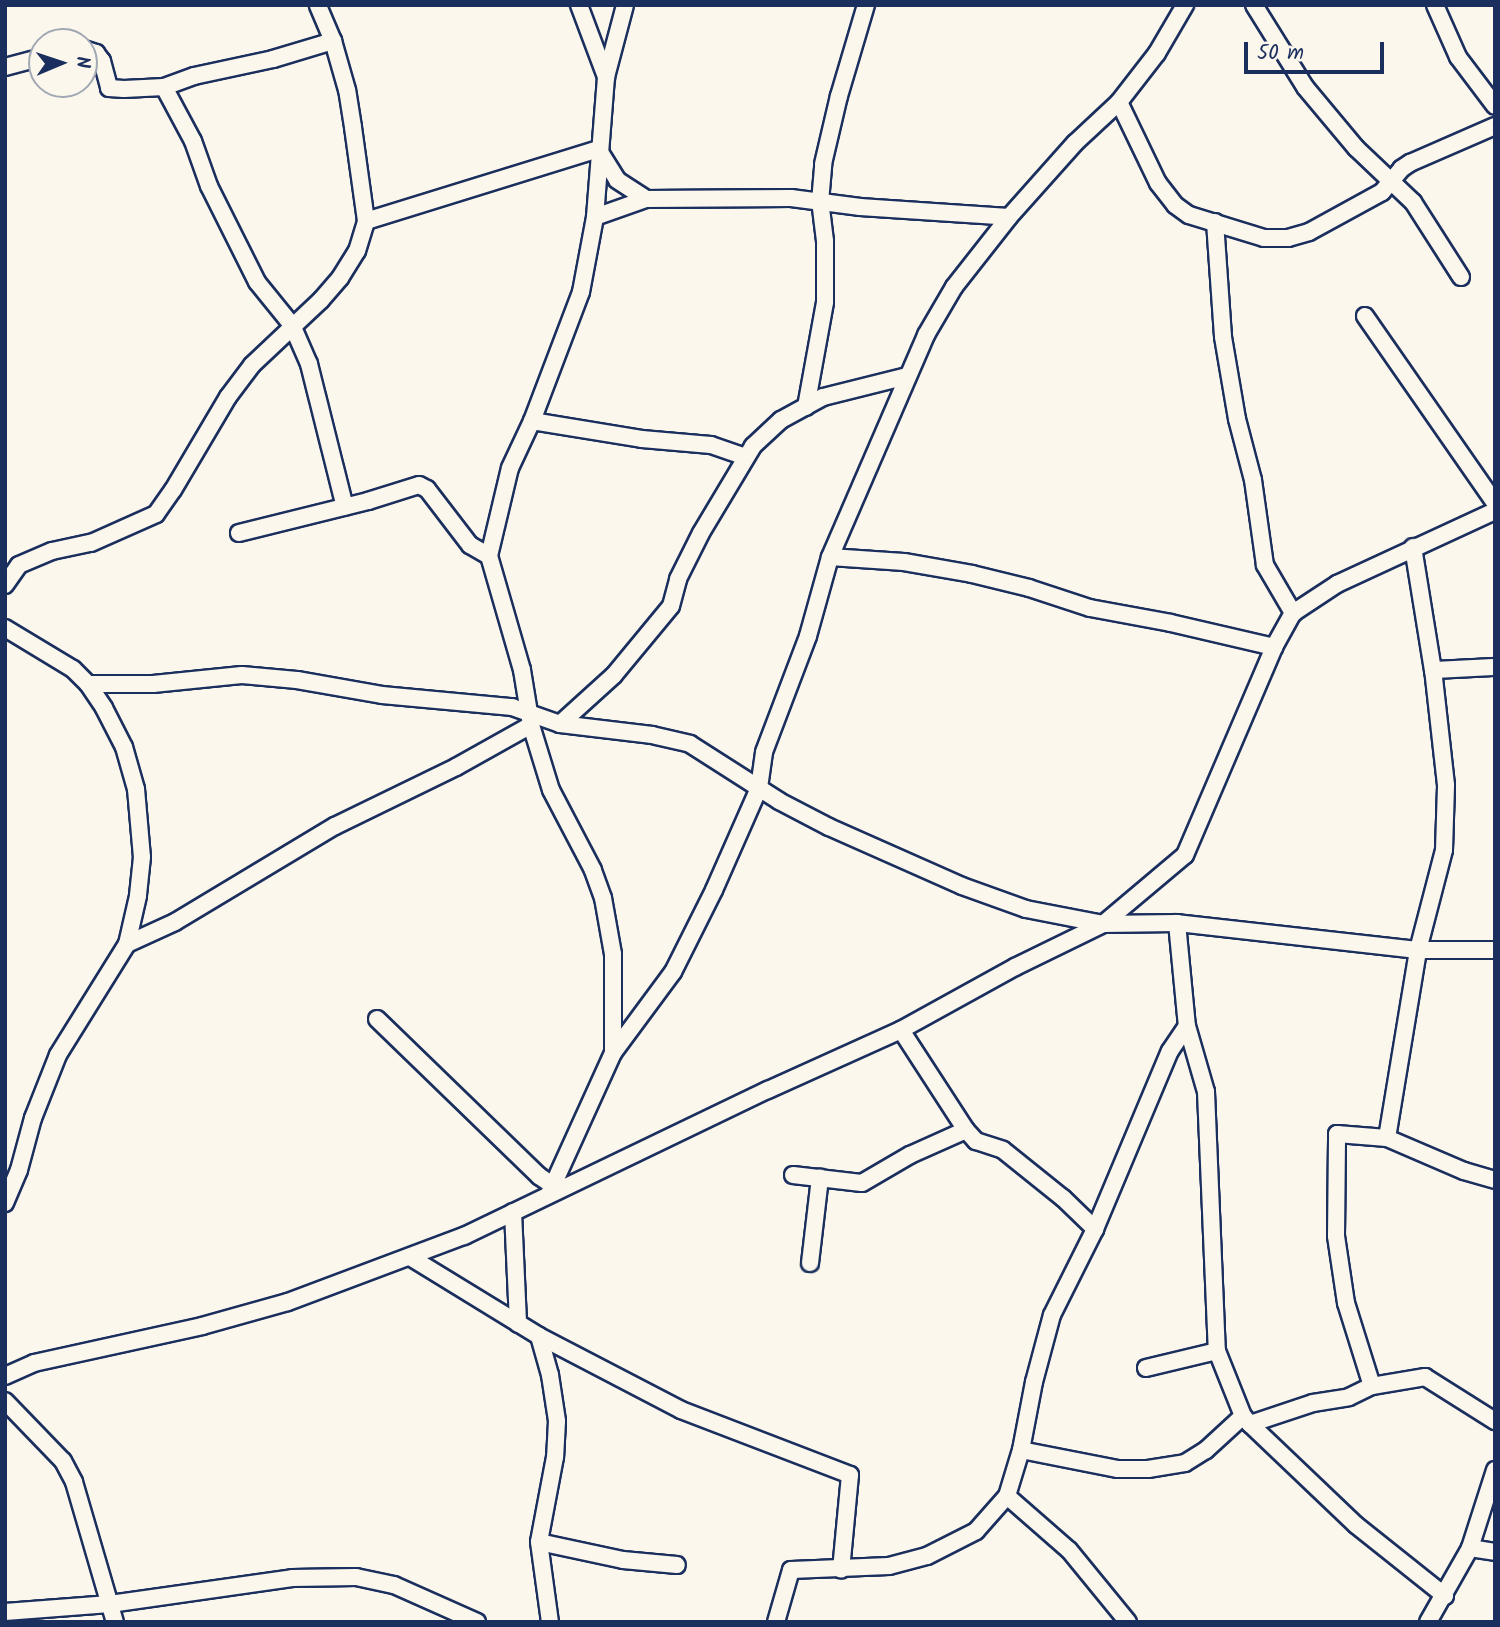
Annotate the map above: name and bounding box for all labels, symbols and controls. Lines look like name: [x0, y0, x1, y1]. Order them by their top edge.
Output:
north arrow: [28, 28, 98, 98]
scale bar: [1248, 28, 1388, 72]
text: 50 m: [1257, 37, 1304, 70]
text: N: [67, 56, 97, 69]

